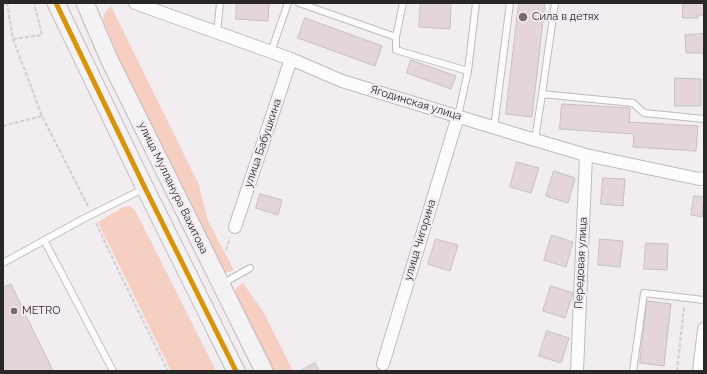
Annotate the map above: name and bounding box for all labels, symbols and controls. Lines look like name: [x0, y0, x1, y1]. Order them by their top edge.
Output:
place label: Сила в детях: [532, 10, 599, 24]
marker: Сила в детях: [517, 11, 529, 23]
street label: Ягодинская улица: [369, 83, 463, 123]
street label: улица Бабушкина: [242, 97, 284, 189]
street label: улица Мулланура Вахитова: [135, 120, 211, 256]
street label: улица Чигорина: [401, 198, 439, 282]
street label: Передовая улица: [572, 217, 590, 309]
place label: METRO: [22, 304, 60, 318]
marker: METRO: [9, 306, 19, 316]

